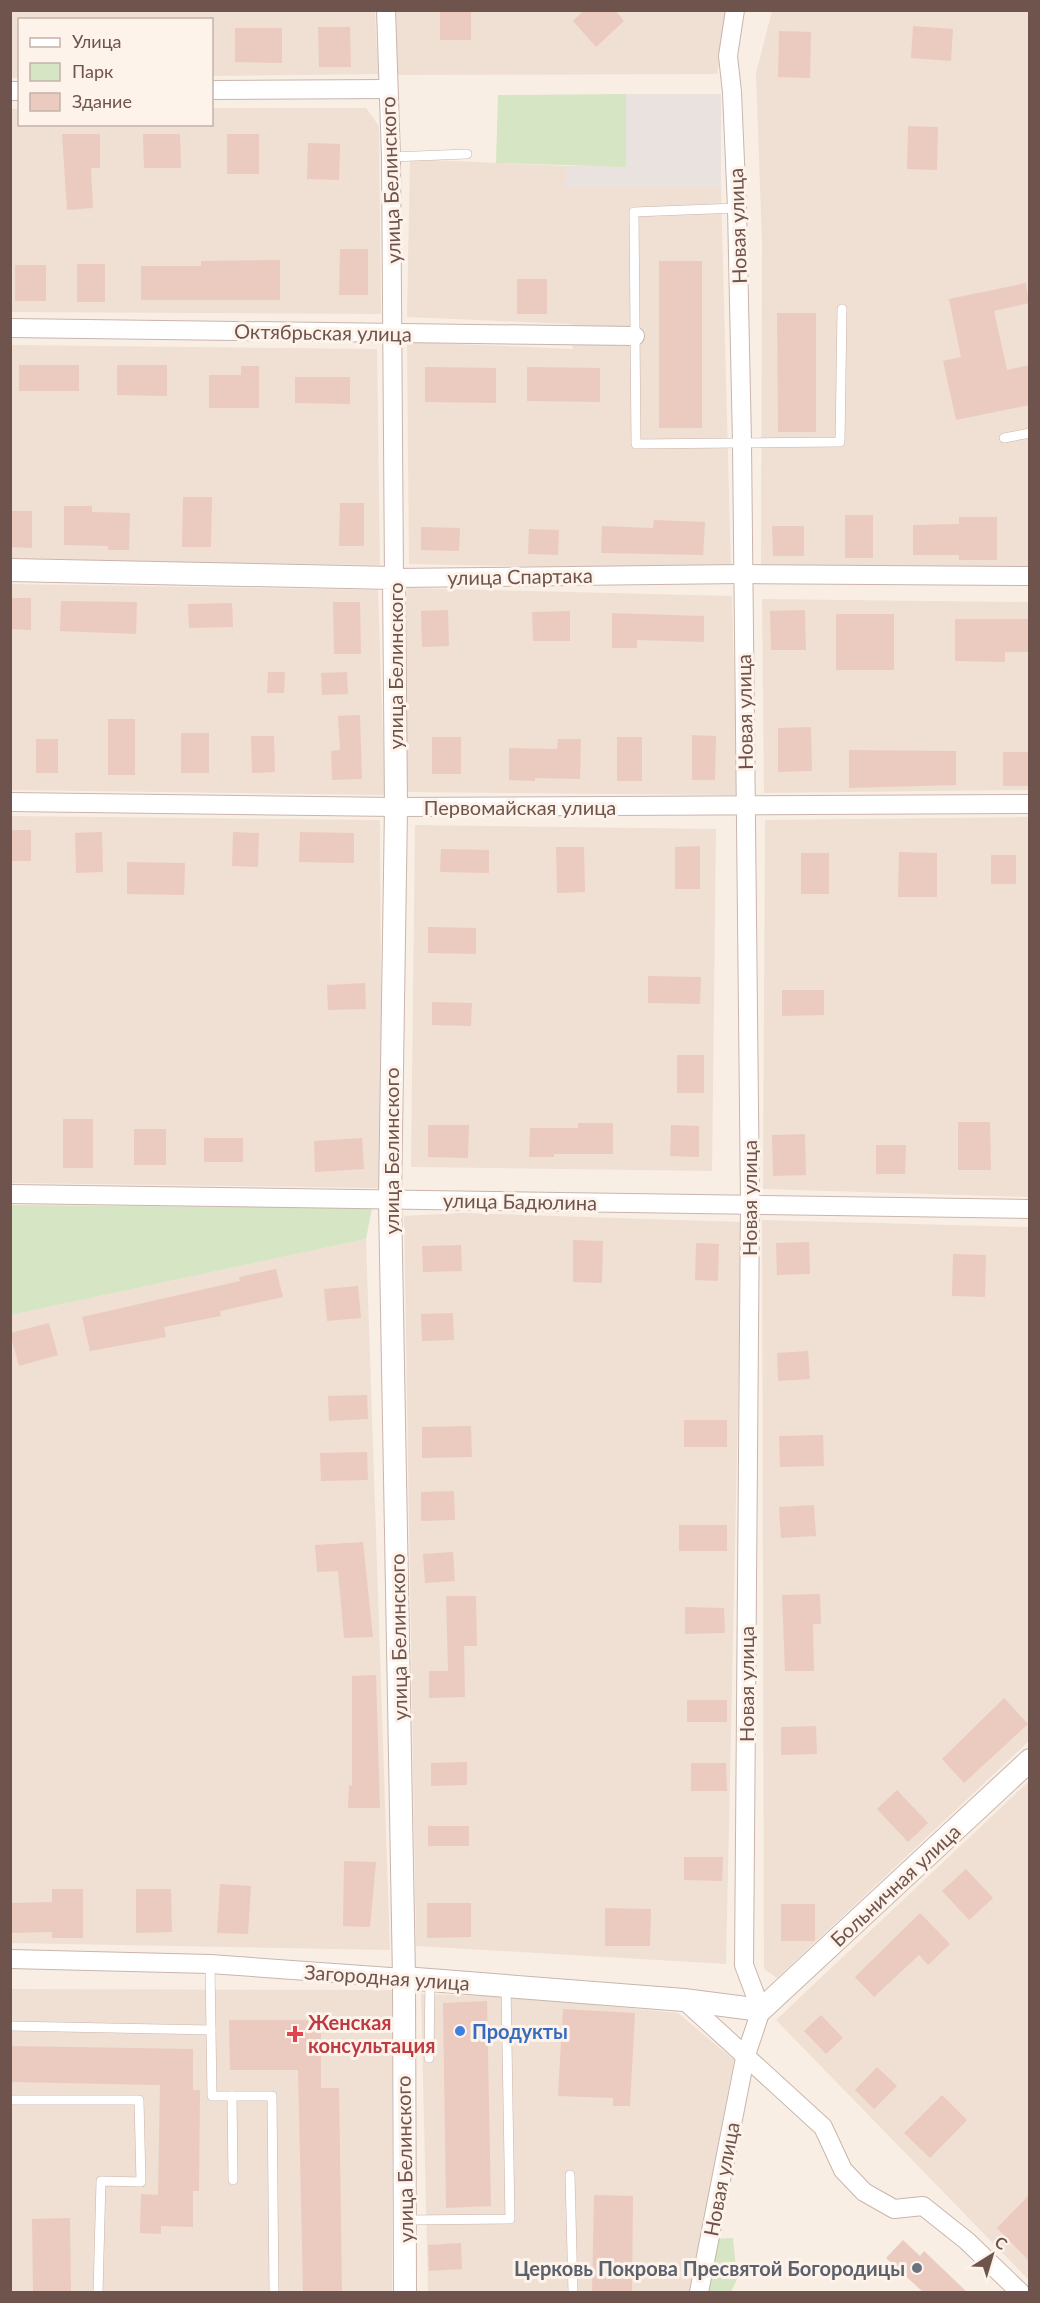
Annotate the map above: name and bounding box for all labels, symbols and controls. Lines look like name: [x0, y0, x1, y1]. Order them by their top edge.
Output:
legend: [18, 18, 213, 126]
text: Улица: [72, 30, 122, 52]
text: Парк: [72, 60, 114, 82]
text: Здание: [72, 90, 132, 112]
street label: улица Белинского: [375, 96, 405, 264]
street label: Новая улица: [723, 168, 751, 284]
street label: Октябрьская улица: [234, 318, 412, 346]
street label: улица Спартака: [447, 563, 593, 589]
street label: улица Белинского: [383, 582, 407, 750]
street label: Новая улица: [731, 654, 757, 770]
street label: Первомайская улица: [424, 795, 616, 819]
street label: улица Белинского: [379, 1067, 403, 1235]
street label: Новая улица: [737, 1140, 761, 1256]
street label: улица Бадюлина: [443, 1188, 597, 1214]
street label: улица Белинского: [385, 1553, 411, 1721]
street label: Новая улица: [734, 1626, 758, 1742]
street label: Больничная улица: [825, 1819, 965, 1951]
street label: Загородная улица: [303, 1959, 471, 1995]
place label: Женская консультация: [308, 2010, 435, 2057]
place label: Продукты: [472, 2019, 568, 2043]
marker: Продукты: [453, 2024, 467, 2038]
marker: Женская консультация: [286, 2025, 304, 2043]
street label: улица Белинского: [391, 2075, 417, 2243]
street label: Новая улица: [698, 2120, 744, 2238]
north arrow: [962, 2225, 1022, 2285]
text: С: [991, 2232, 1012, 2254]
place label: Церковь Покрова Пресвятой Богородицы: [514, 2256, 905, 2280]
marker: Церковь Покрова Пресвятой Богородицы: [910, 2261, 924, 2275]

